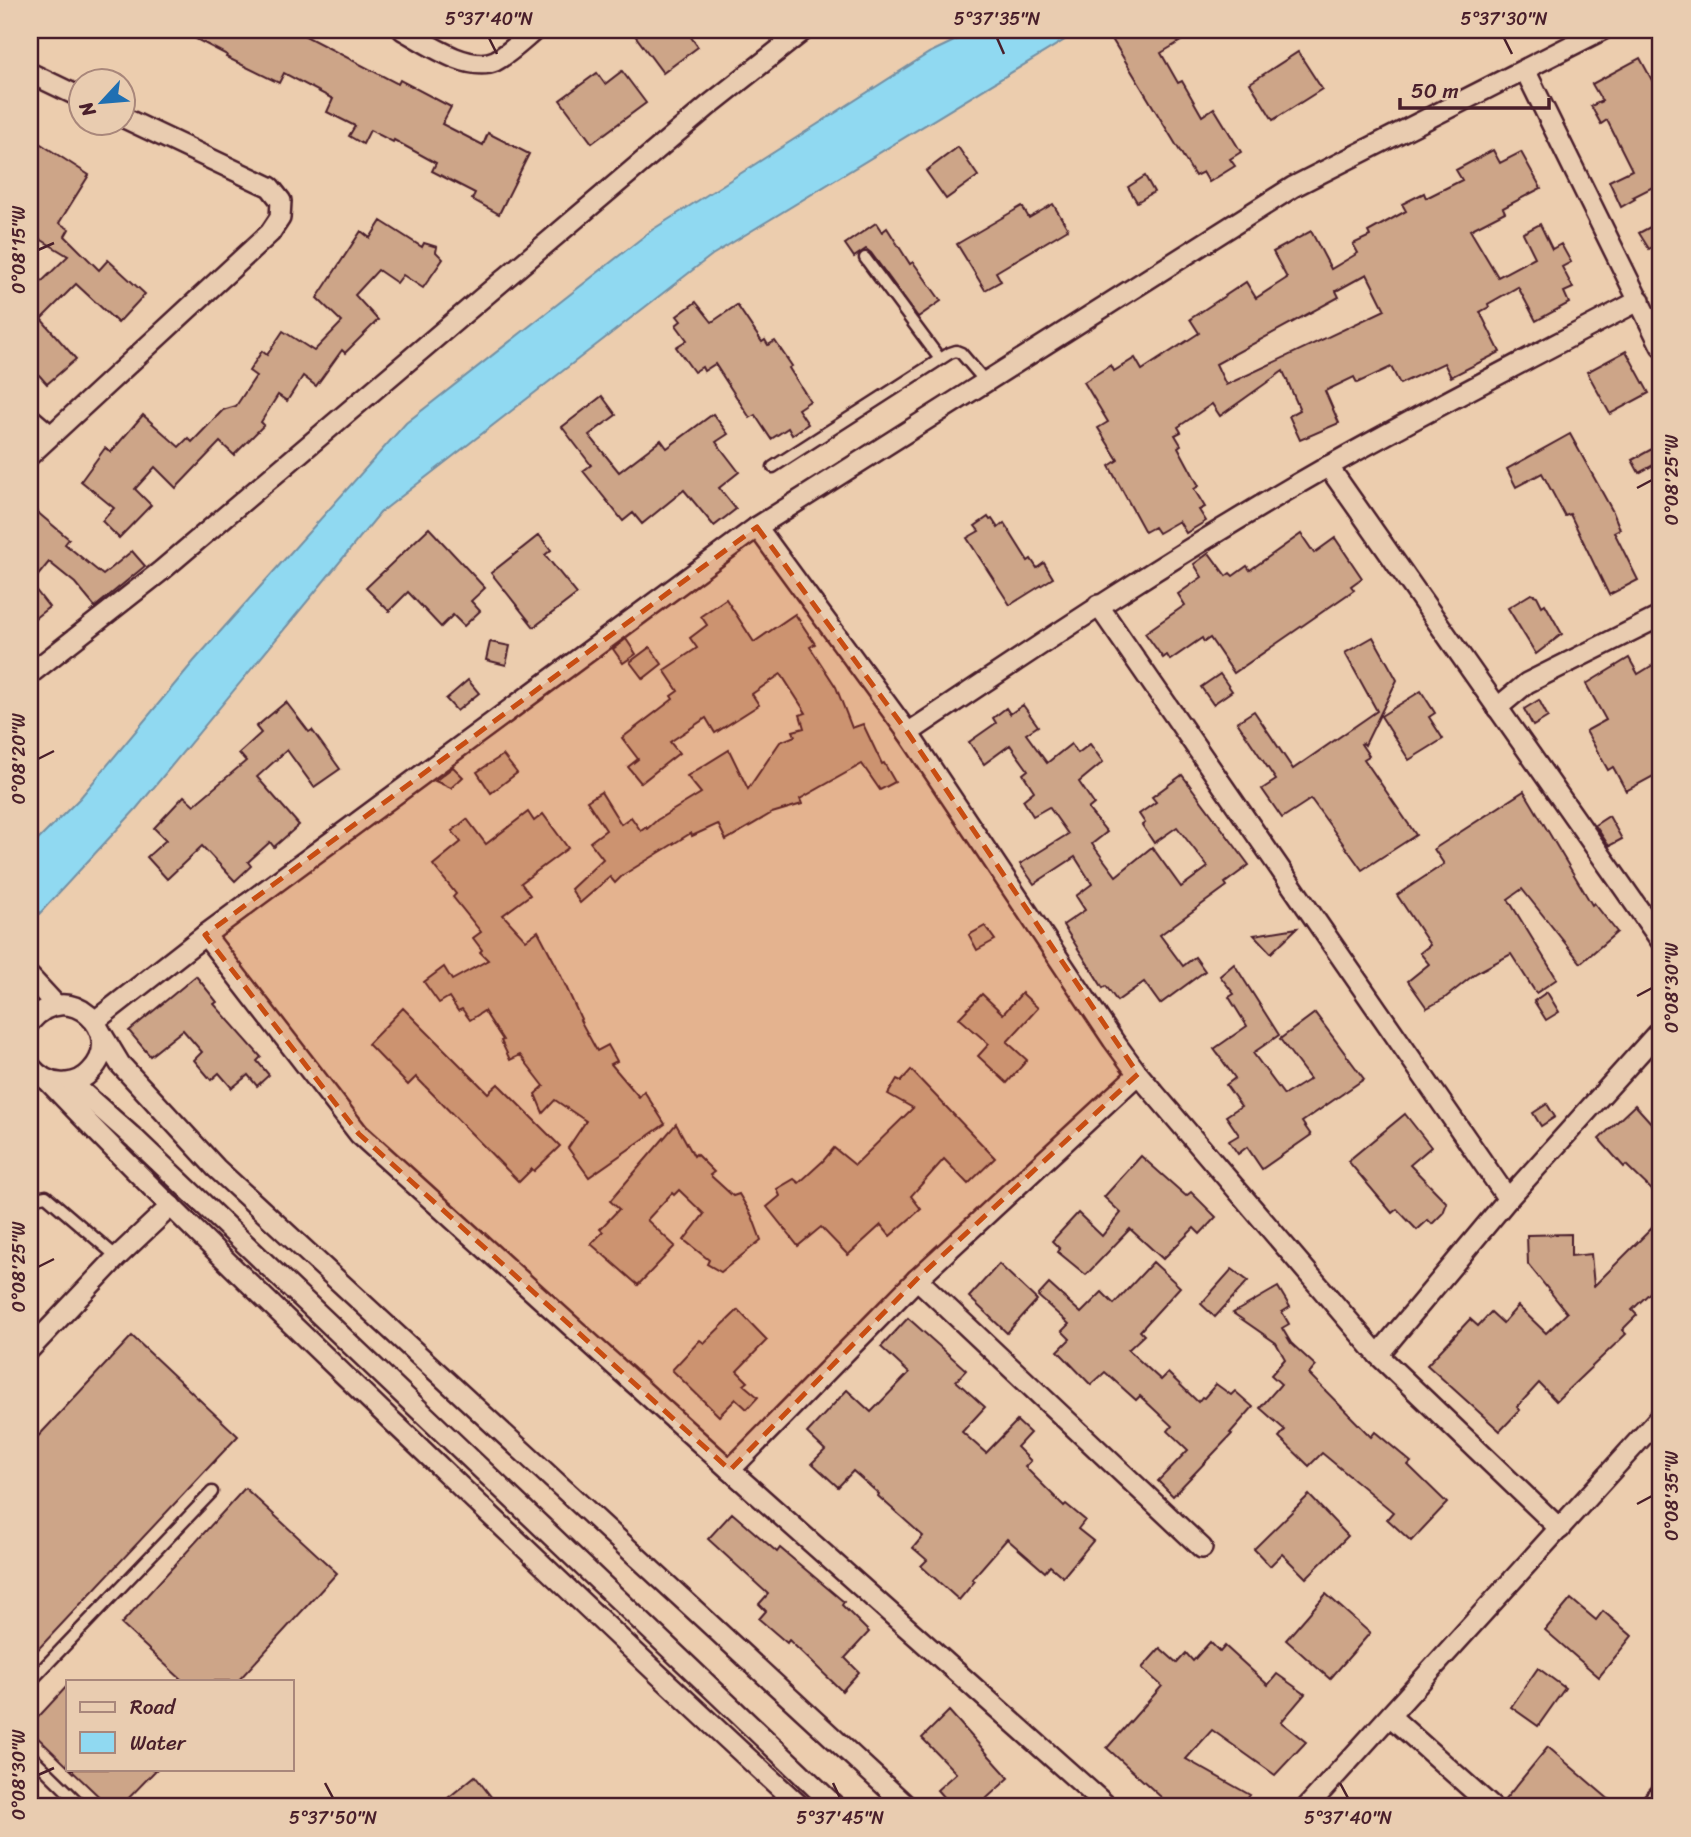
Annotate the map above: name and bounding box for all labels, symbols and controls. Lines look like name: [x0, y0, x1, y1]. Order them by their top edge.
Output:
text: 5°37'40"N: [445, 3, 534, 35]
text: 5°37'35"N: [954, 3, 1041, 35]
text: 5°37'30"N: [1461, 3, 1548, 35]
north arrow: [66, 66, 136, 136]
scale bar: [1400, 66, 1549, 110]
text: 50 m: [1411, 72, 1459, 110]
text: N: [69, 95, 105, 123]
text: 0°08'15"W: [3, 205, 35, 294]
text: 0°08'25"W: [1656, 434, 1688, 525]
text: 0°08'20"W: [3, 712, 35, 805]
text: 0°08'30"W: [1656, 942, 1688, 1033]
text: 0°08'25"W: [3, 1221, 35, 1312]
text: 0°08'35"W: [1656, 1450, 1688, 1541]
legend: [66, 1680, 294, 1770]
text: Road: [130, 1688, 177, 1726]
text: Water: [130, 1724, 187, 1762]
text: 0°08'30"W: [3, 1729, 35, 1820]
text: 5°37'50"N: [289, 1802, 377, 1834]
text: 5°37'45"N: [796, 1802, 884, 1834]
text: 5°37'40"N: [1304, 1802, 1393, 1834]

